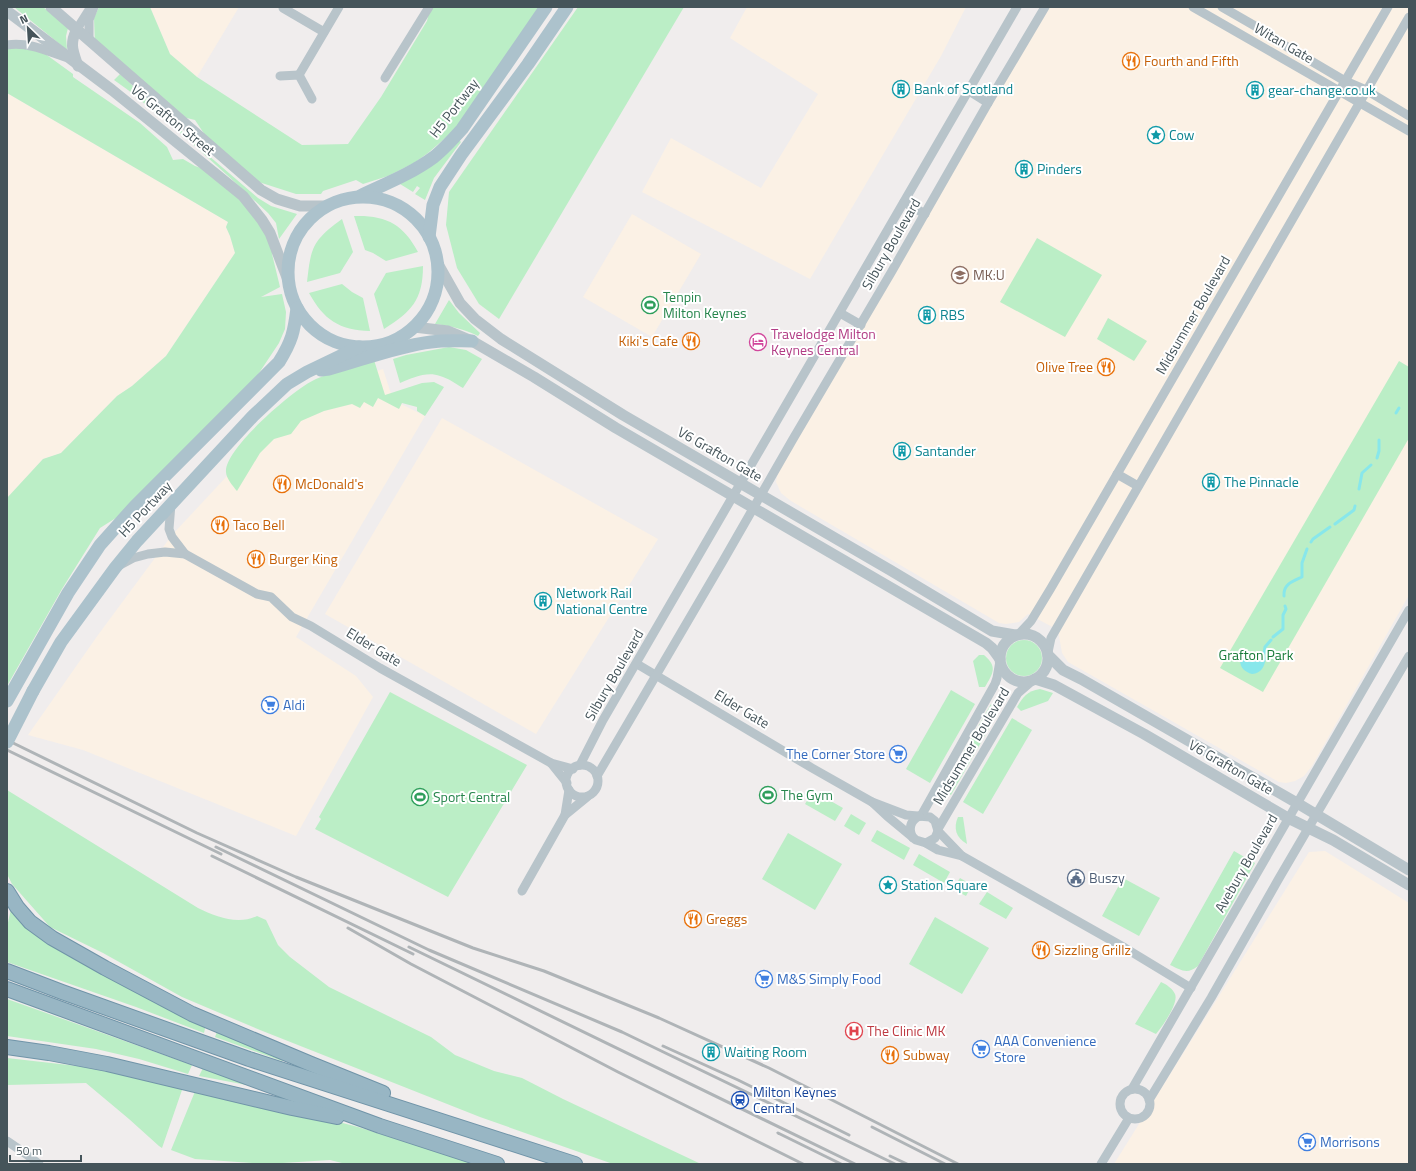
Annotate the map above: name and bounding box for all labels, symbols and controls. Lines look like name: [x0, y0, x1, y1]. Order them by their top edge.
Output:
north arrow: [8, 8, 48, 48]
text: N: [17, 10, 31, 28]
street label: Witan Gate: [1251, 17, 1318, 68]
place label: Fourth and Fifth: [1144, 50, 1239, 71]
restaurant icon: Fourth and Fifth: [1121, 51, 1141, 71]
street label: H5 Portway: [424, 73, 484, 142]
place label: Bank of Scotland: [914, 78, 1013, 99]
street label: V6 Grafton Street: [127, 79, 220, 160]
building icon: Bank of Scotland: [891, 79, 911, 99]
place label: gear-change.co.uk: [1268, 79, 1376, 100]
building icon: gear-change.co.uk: [1245, 80, 1265, 100]
place label: Cow: [1169, 124, 1195, 145]
place icon: Cow: [1146, 125, 1166, 145]
place label: Pinders: [1037, 158, 1082, 179]
building icon: Pinders: [1014, 159, 1034, 179]
street label: Silbury Boulevard: [856, 194, 925, 293]
street label: Midsummer Boulevard: [1150, 252, 1235, 378]
place label: MK:U: [973, 264, 1005, 285]
school or university icon: MK:U: [950, 265, 970, 285]
place label: Tenpin Milton Keynes: [663, 286, 747, 323]
sports icon: Tenpin Milton Keynes: [640, 295, 660, 315]
place label: RBS: [940, 304, 965, 325]
building icon: RBS: [917, 305, 937, 325]
place label: Travelodge Milton Keynes Central: [771, 323, 876, 360]
place label: Kiki's Cafe: [619, 330, 678, 351]
restaurant icon: Kiki's Cafe: [681, 331, 701, 351]
hotel icon: Travelodge Milton Keynes Central: [748, 332, 768, 352]
place label: Olive Tree: [1036, 356, 1093, 377]
restaurant icon: Olive Tree: [1096, 357, 1116, 377]
street label: V6 Grafton Gate: [674, 421, 767, 486]
place label: Santander: [915, 440, 976, 461]
building icon: Santander: [892, 441, 912, 461]
place label: The Pinnacle: [1224, 471, 1299, 492]
building icon: The Pinnacle: [1201, 472, 1221, 492]
place label: McDonald's: [295, 473, 364, 494]
restaurant icon: McDonald's: [272, 474, 292, 494]
street label: H5 Portway: [113, 476, 176, 541]
place label: Taco Bell: [233, 514, 285, 535]
restaurant icon: Taco Bell: [210, 515, 230, 535]
place label: Burger King: [269, 548, 338, 569]
restaurant icon: Burger King: [246, 549, 266, 569]
place label: Network Rail National Centre: [556, 582, 647, 619]
building icon: Network Rail National Centre: [533, 591, 553, 611]
street label: Elder Gate: [343, 622, 406, 671]
street label: Silbury Boulevard: [579, 625, 648, 724]
park label: Grafton Park: [1219, 644, 1294, 665]
street label: Midsummer Boulevard: [927, 683, 1014, 809]
street label: Elder Gate: [711, 684, 774, 733]
place label: Aldi: [283, 694, 305, 715]
supermarket icon: Aldi: [260, 695, 280, 715]
street label: V6 Grafton Gate: [1185, 734, 1278, 799]
place label: The Corner Store: [786, 743, 885, 764]
supermarket icon: The Corner Store: [888, 744, 908, 764]
place label: The Gym: [781, 784, 833, 805]
sports icon: The Gym: [758, 785, 778, 805]
place label: Sport Central: [433, 786, 510, 807]
sports icon: Sport Central: [410, 787, 430, 807]
street label: Avebury Boulevard: [1209, 810, 1282, 916]
place label: Buszy: [1089, 867, 1125, 888]
public building icon: Buszy: [1066, 868, 1086, 888]
place label: Station Square: [901, 874, 988, 895]
place icon: Station Square: [878, 875, 898, 895]
place label: Greggs: [706, 908, 747, 929]
restaurant icon: Greggs: [683, 909, 703, 929]
place label: Sizzling Grillz: [1054, 939, 1131, 960]
restaurant icon: Sizzling Grillz: [1031, 940, 1051, 960]
place label: M&S Simply Food: [777, 968, 881, 989]
supermarket icon: M&S Simply Food: [754, 969, 774, 989]
place label: The Clinic MK: [867, 1020, 945, 1041]
hospital icon: The Clinic MK: [844, 1021, 864, 1041]
place label: AAA Convenience Store: [994, 1030, 1096, 1067]
supermarket icon: AAA Convenience Store: [971, 1039, 991, 1059]
place label: Waiting Room: [724, 1041, 807, 1062]
building icon: Waiting Room: [701, 1042, 721, 1062]
place label: Subway: [903, 1044, 950, 1065]
restaurant icon: Subway: [880, 1045, 900, 1065]
place label: Milton Keynes Central: [753, 1081, 837, 1118]
station icon: Milton Keynes Central: [730, 1090, 750, 1110]
place label: Morrisons: [1320, 1131, 1380, 1152]
supermarket icon: Morrisons: [1297, 1132, 1317, 1152]
scale bar: [10, 1137, 81, 1163]
text: 50 m: [16, 1141, 42, 1160]

